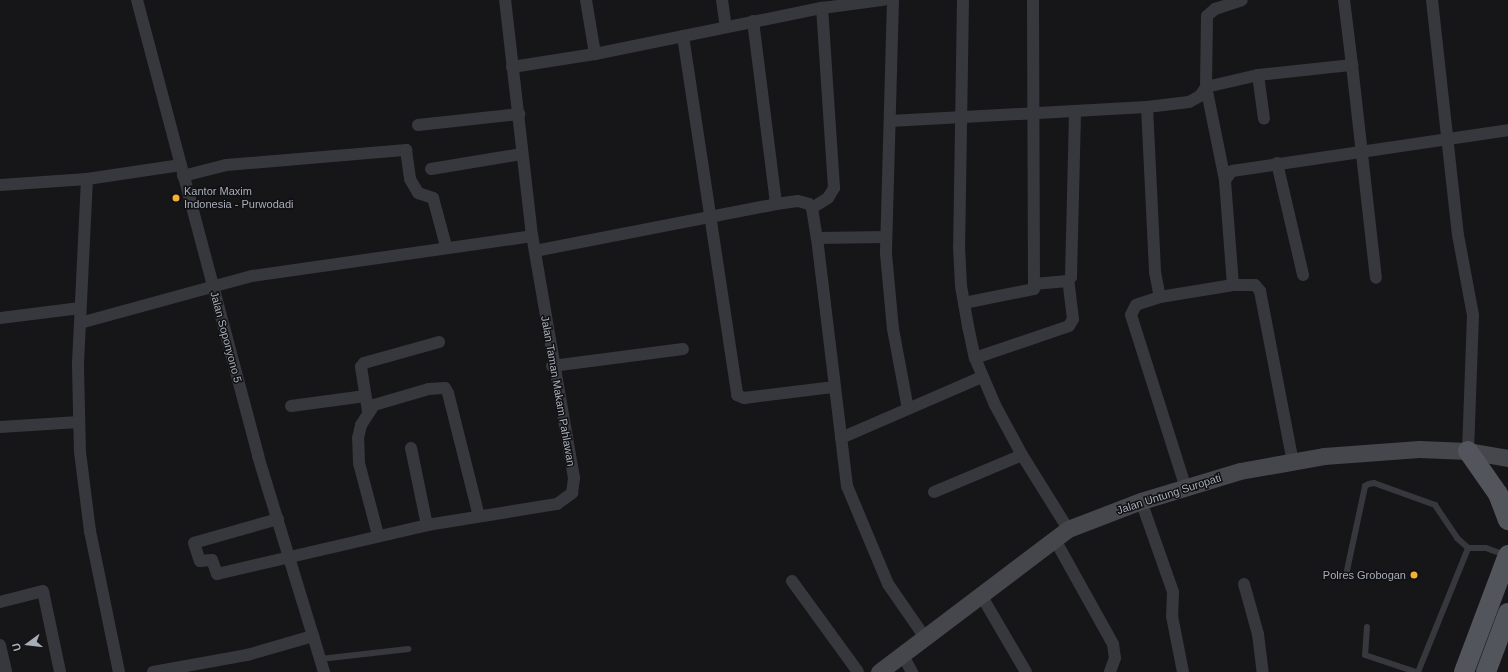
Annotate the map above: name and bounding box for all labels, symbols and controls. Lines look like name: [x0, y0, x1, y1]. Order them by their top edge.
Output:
place label: Kantor Maxim Indonesia - Purwodadi: [184, 185, 293, 211]
marker: Kantor Maxim Indonesia - Purwodadi: [171, 193, 181, 203]
street label: Jalan Soponyono 5: [207, 290, 245, 384]
street label: Jalan Taman Makam Pahlawan: [538, 315, 578, 467]
street label: Jalan Untung Suropati: [1115, 471, 1223, 517]
place label: Polres Grobogan: [1323, 568, 1406, 582]
marker: Polres Grobogan: [1409, 570, 1419, 580]
north arrow: [8, 624, 48, 664]
text: U: [10, 642, 23, 653]

